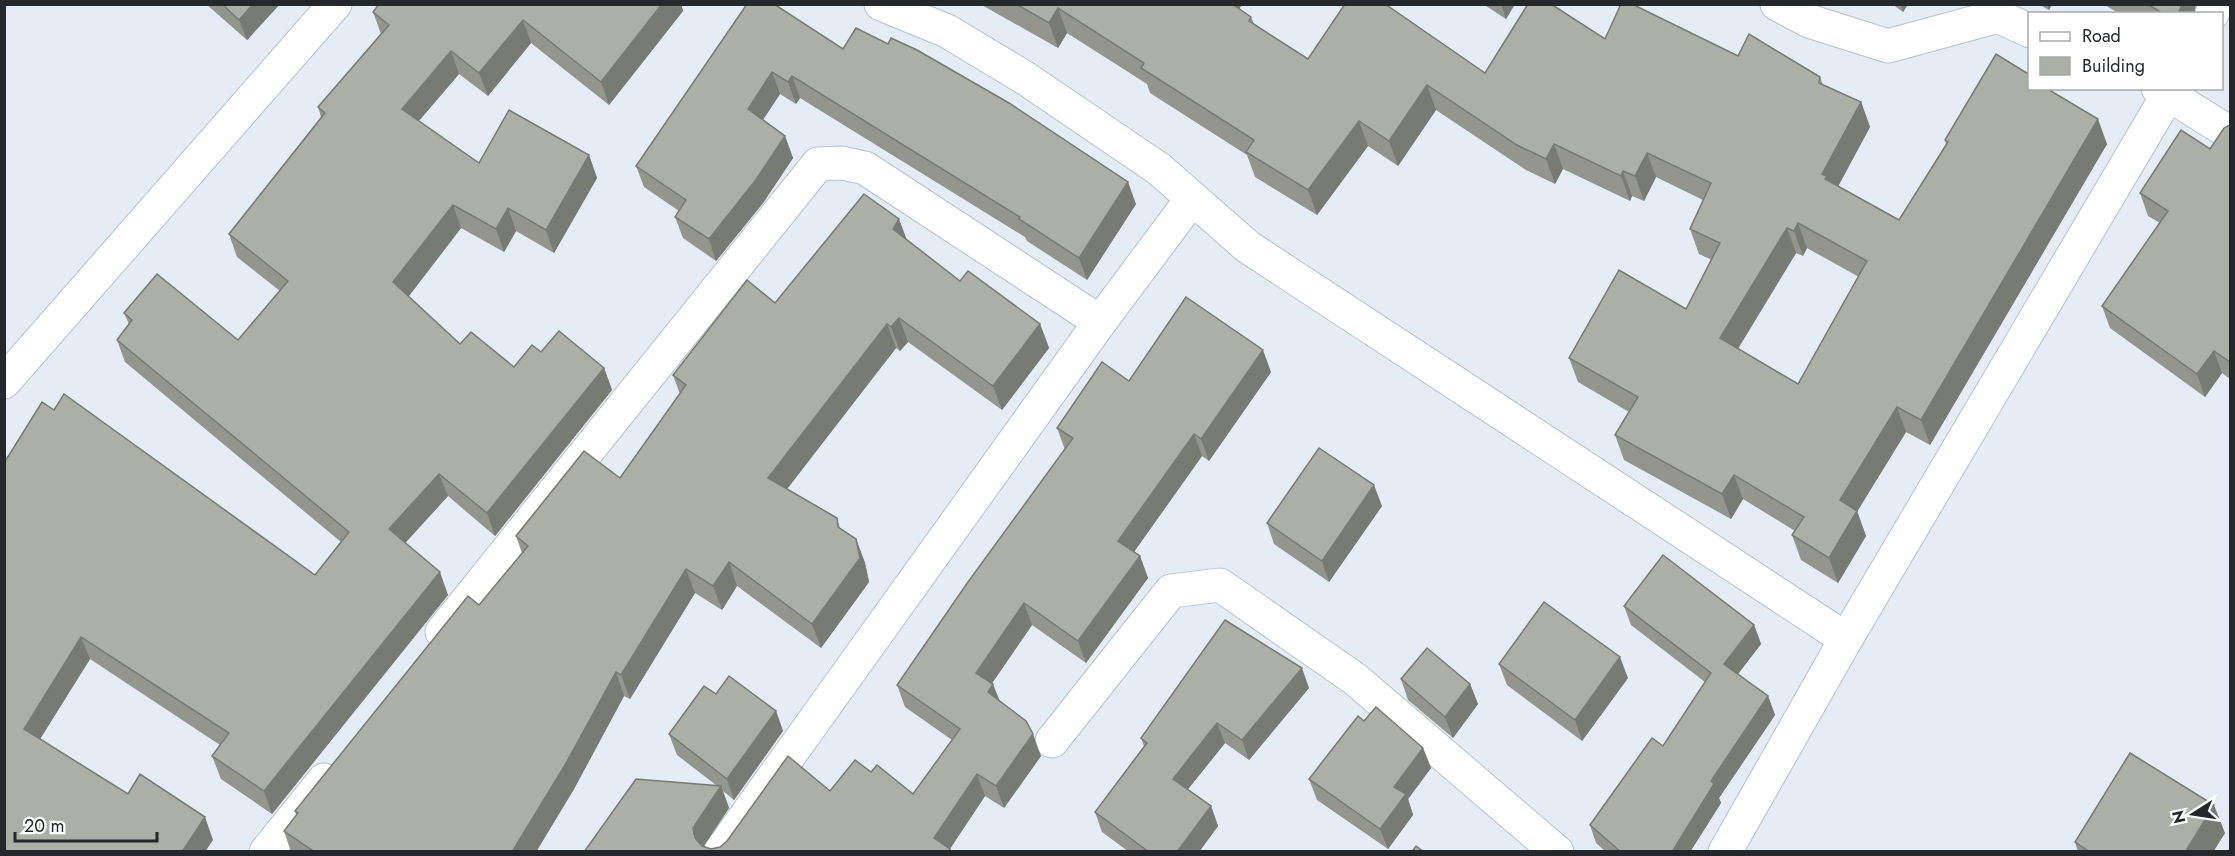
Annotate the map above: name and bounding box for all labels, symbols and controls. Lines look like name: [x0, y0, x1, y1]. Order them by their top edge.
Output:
legend: [2028, 12, 2223, 90]
text: Road: [2082, 23, 2121, 49]
text: Building: [2082, 53, 2145, 79]
north arrow: [2163, 784, 2223, 844]
scale bar: [15, 805, 158, 843]
text: N: [2166, 808, 2191, 826]
text: 20 m: [24, 813, 64, 839]

